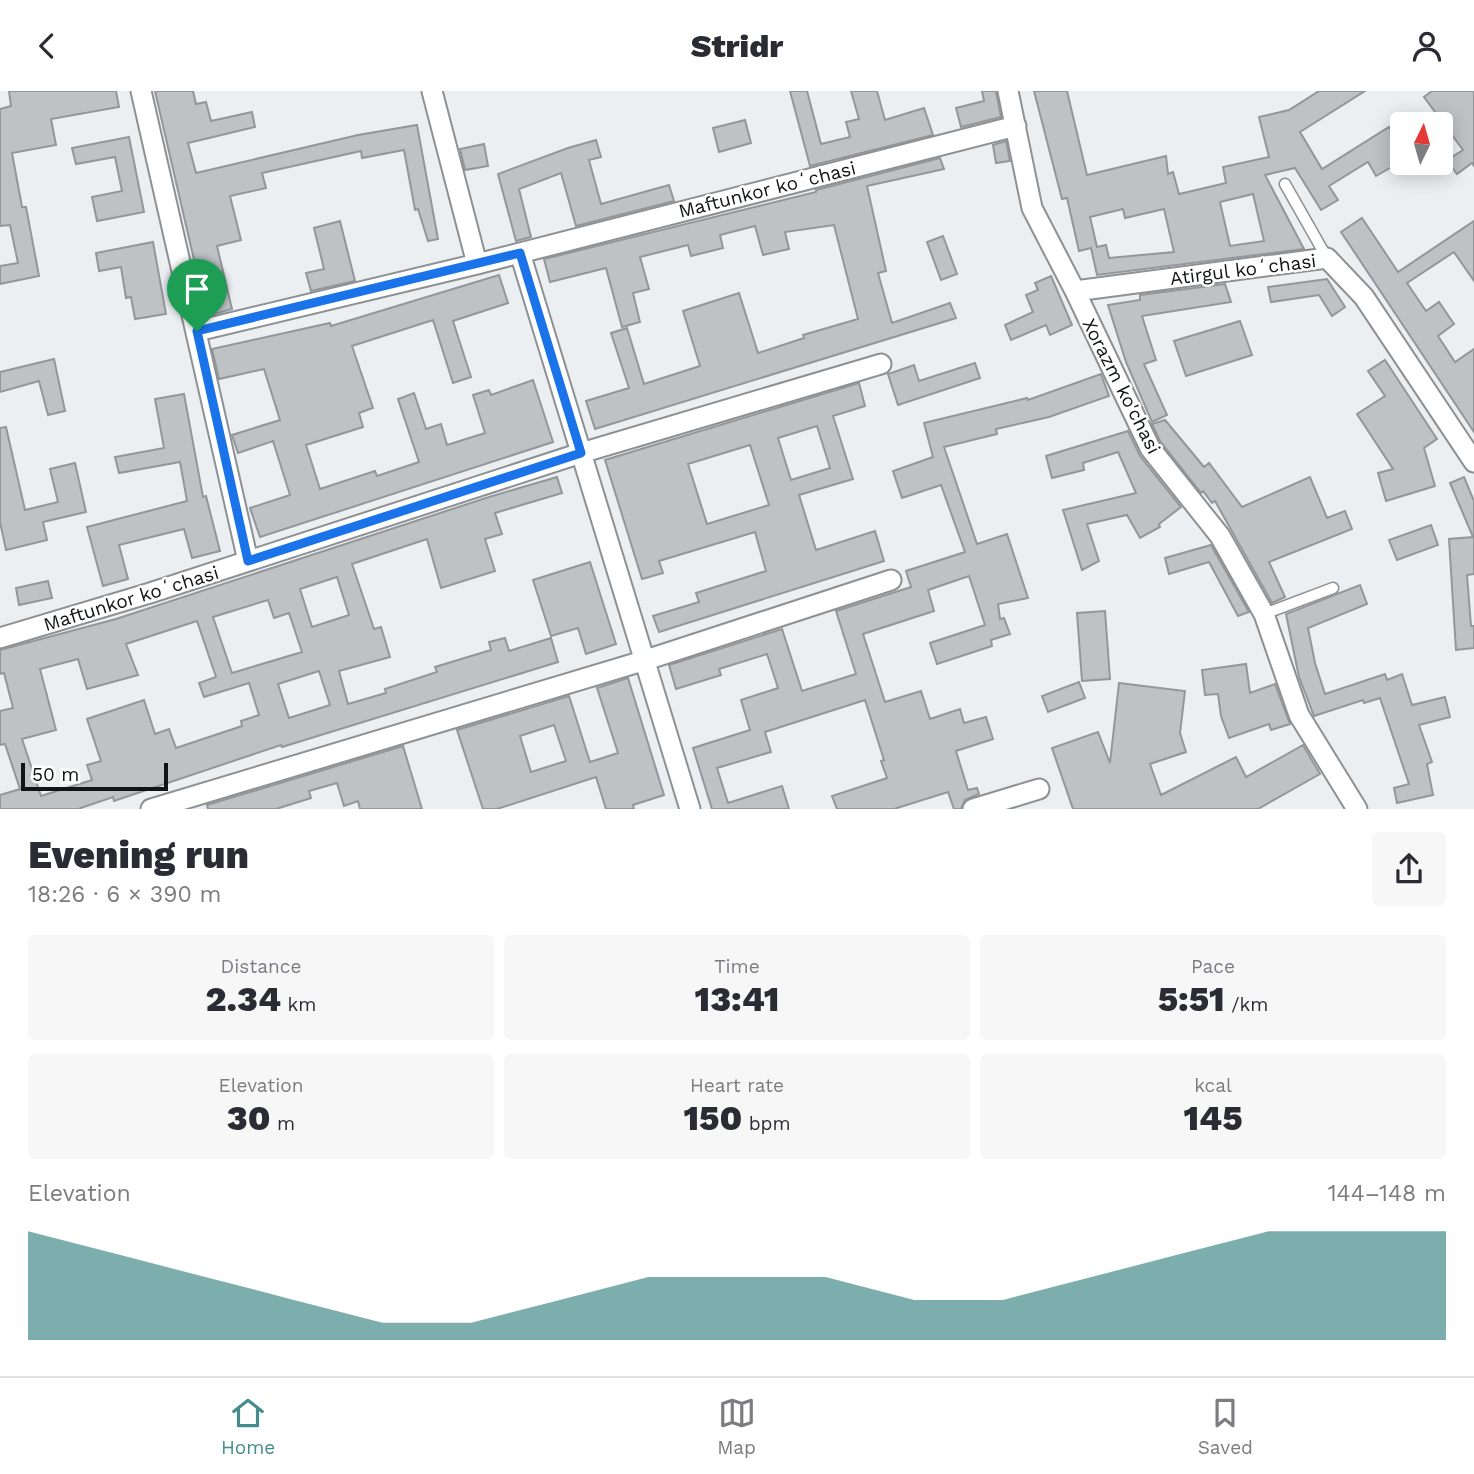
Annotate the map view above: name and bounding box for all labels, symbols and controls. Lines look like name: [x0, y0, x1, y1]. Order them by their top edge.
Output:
icon: back: [28, 27, 66, 65]
text: Stridr: [691, 27, 783, 65]
icon: person: [1408, 27, 1446, 65]
north arrow: [1390, 112, 1452, 175]
map controls: [1390, 112, 1453, 175]
street label: Maftunkor koʻchasi: [676, 156, 858, 223]
street label: Atirgul koʻchasi: [1169, 249, 1317, 290]
pin: [167, 259, 227, 331]
icon: arrive: [178, 270, 216, 308]
street label: Xorazm ko'chasi: [1078, 315, 1166, 458]
street label: Maftunkor koʻchasi: [41, 561, 221, 636]
scale bar: [21, 760, 168, 792]
text: 50 m: [32, 763, 79, 786]
button: share: [1372, 832, 1446, 906]
text: Evening run: [28, 833, 249, 877]
text: 18:26 · 6 × 390 m: [28, 881, 221, 908]
text: Distance: [221, 955, 301, 978]
text: Time: [714, 955, 760, 978]
text: Pace: [1191, 955, 1235, 978]
text: 2.34: [206, 978, 281, 1020]
text: 13:41: [695, 978, 779, 1020]
text: 5:51: [1158, 978, 1225, 1020]
text: km: [281, 993, 316, 1016]
text: /km: [1225, 993, 1268, 1016]
text: Elevation: [219, 1074, 303, 1097]
text: Heart rate: [690, 1074, 784, 1097]
text: kcal: [1194, 1074, 1232, 1097]
text: 30: [227, 1097, 271, 1139]
text: 150: [683, 1097, 742, 1139]
text: 145: [1183, 1097, 1243, 1139]
text: m: [271, 1112, 295, 1135]
text: bpm: [742, 1112, 791, 1135]
text: Elevation: [28, 1180, 131, 1207]
text: 144–148 m: [1328, 1180, 1446, 1207]
tab: Home: [221, 1394, 275, 1459]
tab: Map: [717, 1394, 756, 1459]
tab: Saved: [1198, 1394, 1253, 1459]

